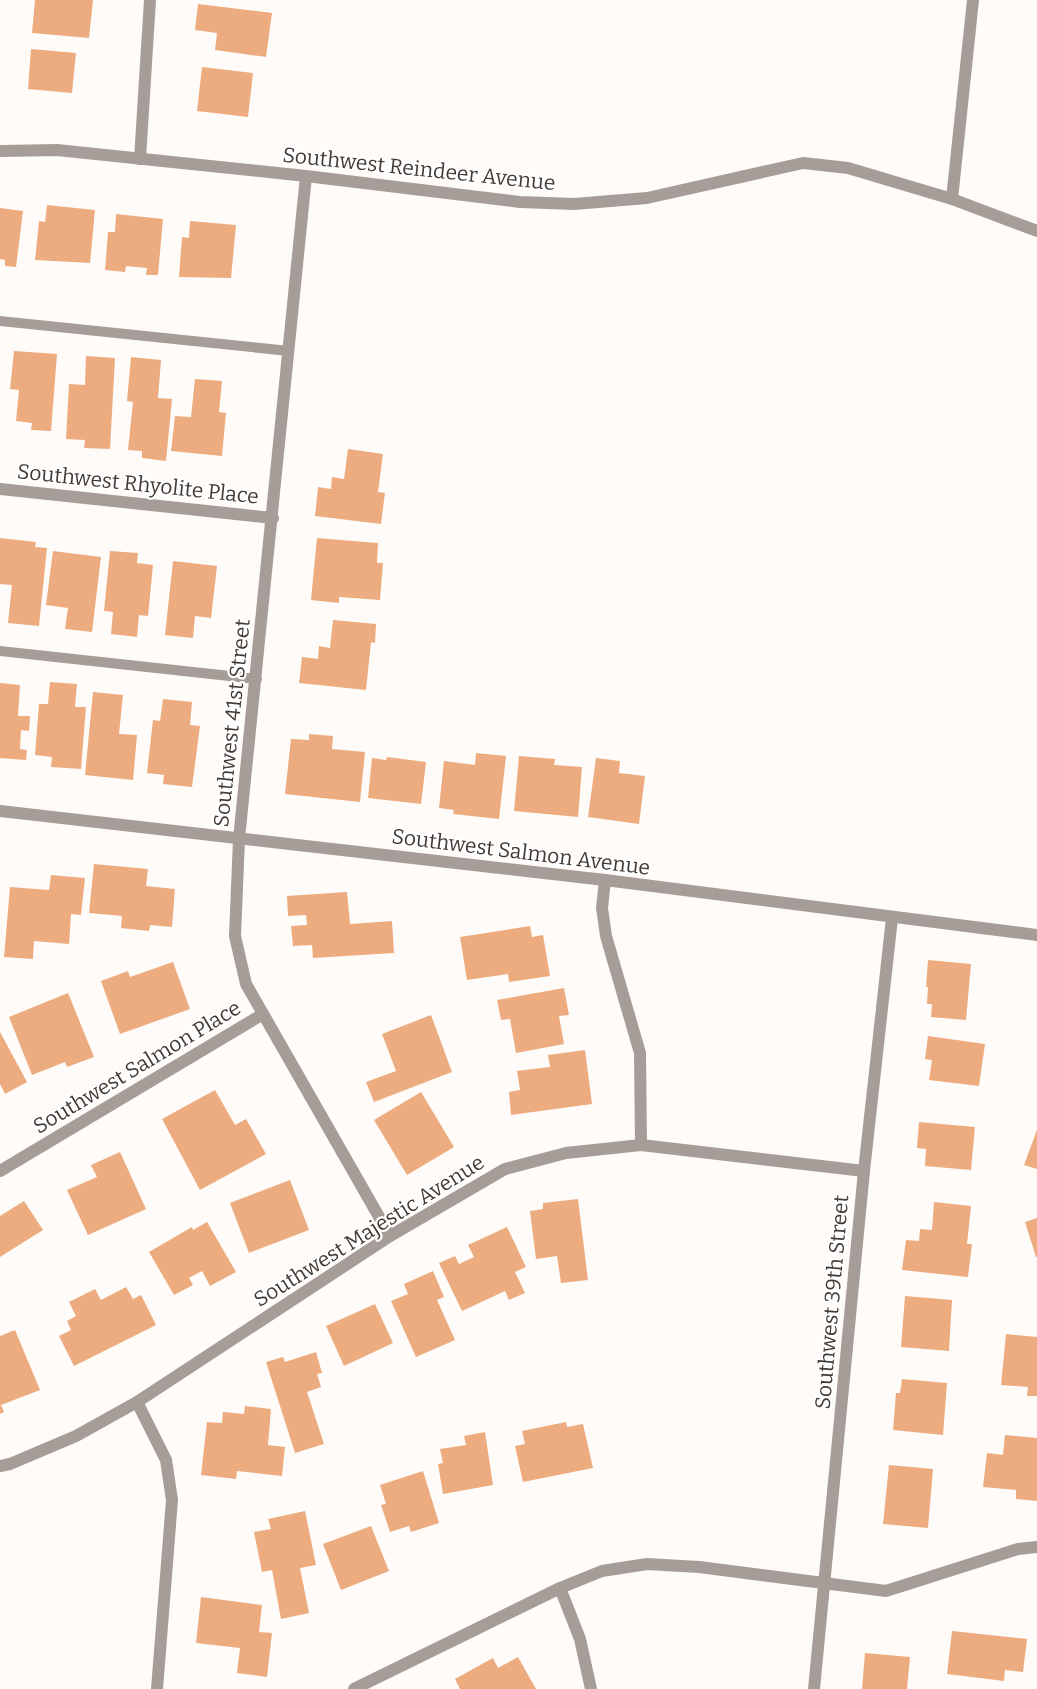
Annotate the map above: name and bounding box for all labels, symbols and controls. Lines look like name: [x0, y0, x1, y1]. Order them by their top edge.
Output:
street label: Southwest Reindeer Avenue: [281, 142, 557, 196]
street label: Southwest Rhyolite Place: [16, 458, 260, 510]
street label: Southwest 41st Street: [208, 617, 256, 828]
street label: Southwest Salmon Avenue: [390, 823, 652, 881]
street label: Southwest Salmon Place: [28, 995, 246, 1139]
street label: Southwest Majestic Avenue: [249, 1149, 489, 1313]
street label: Southwest 39th Street: [810, 1193, 854, 1410]

